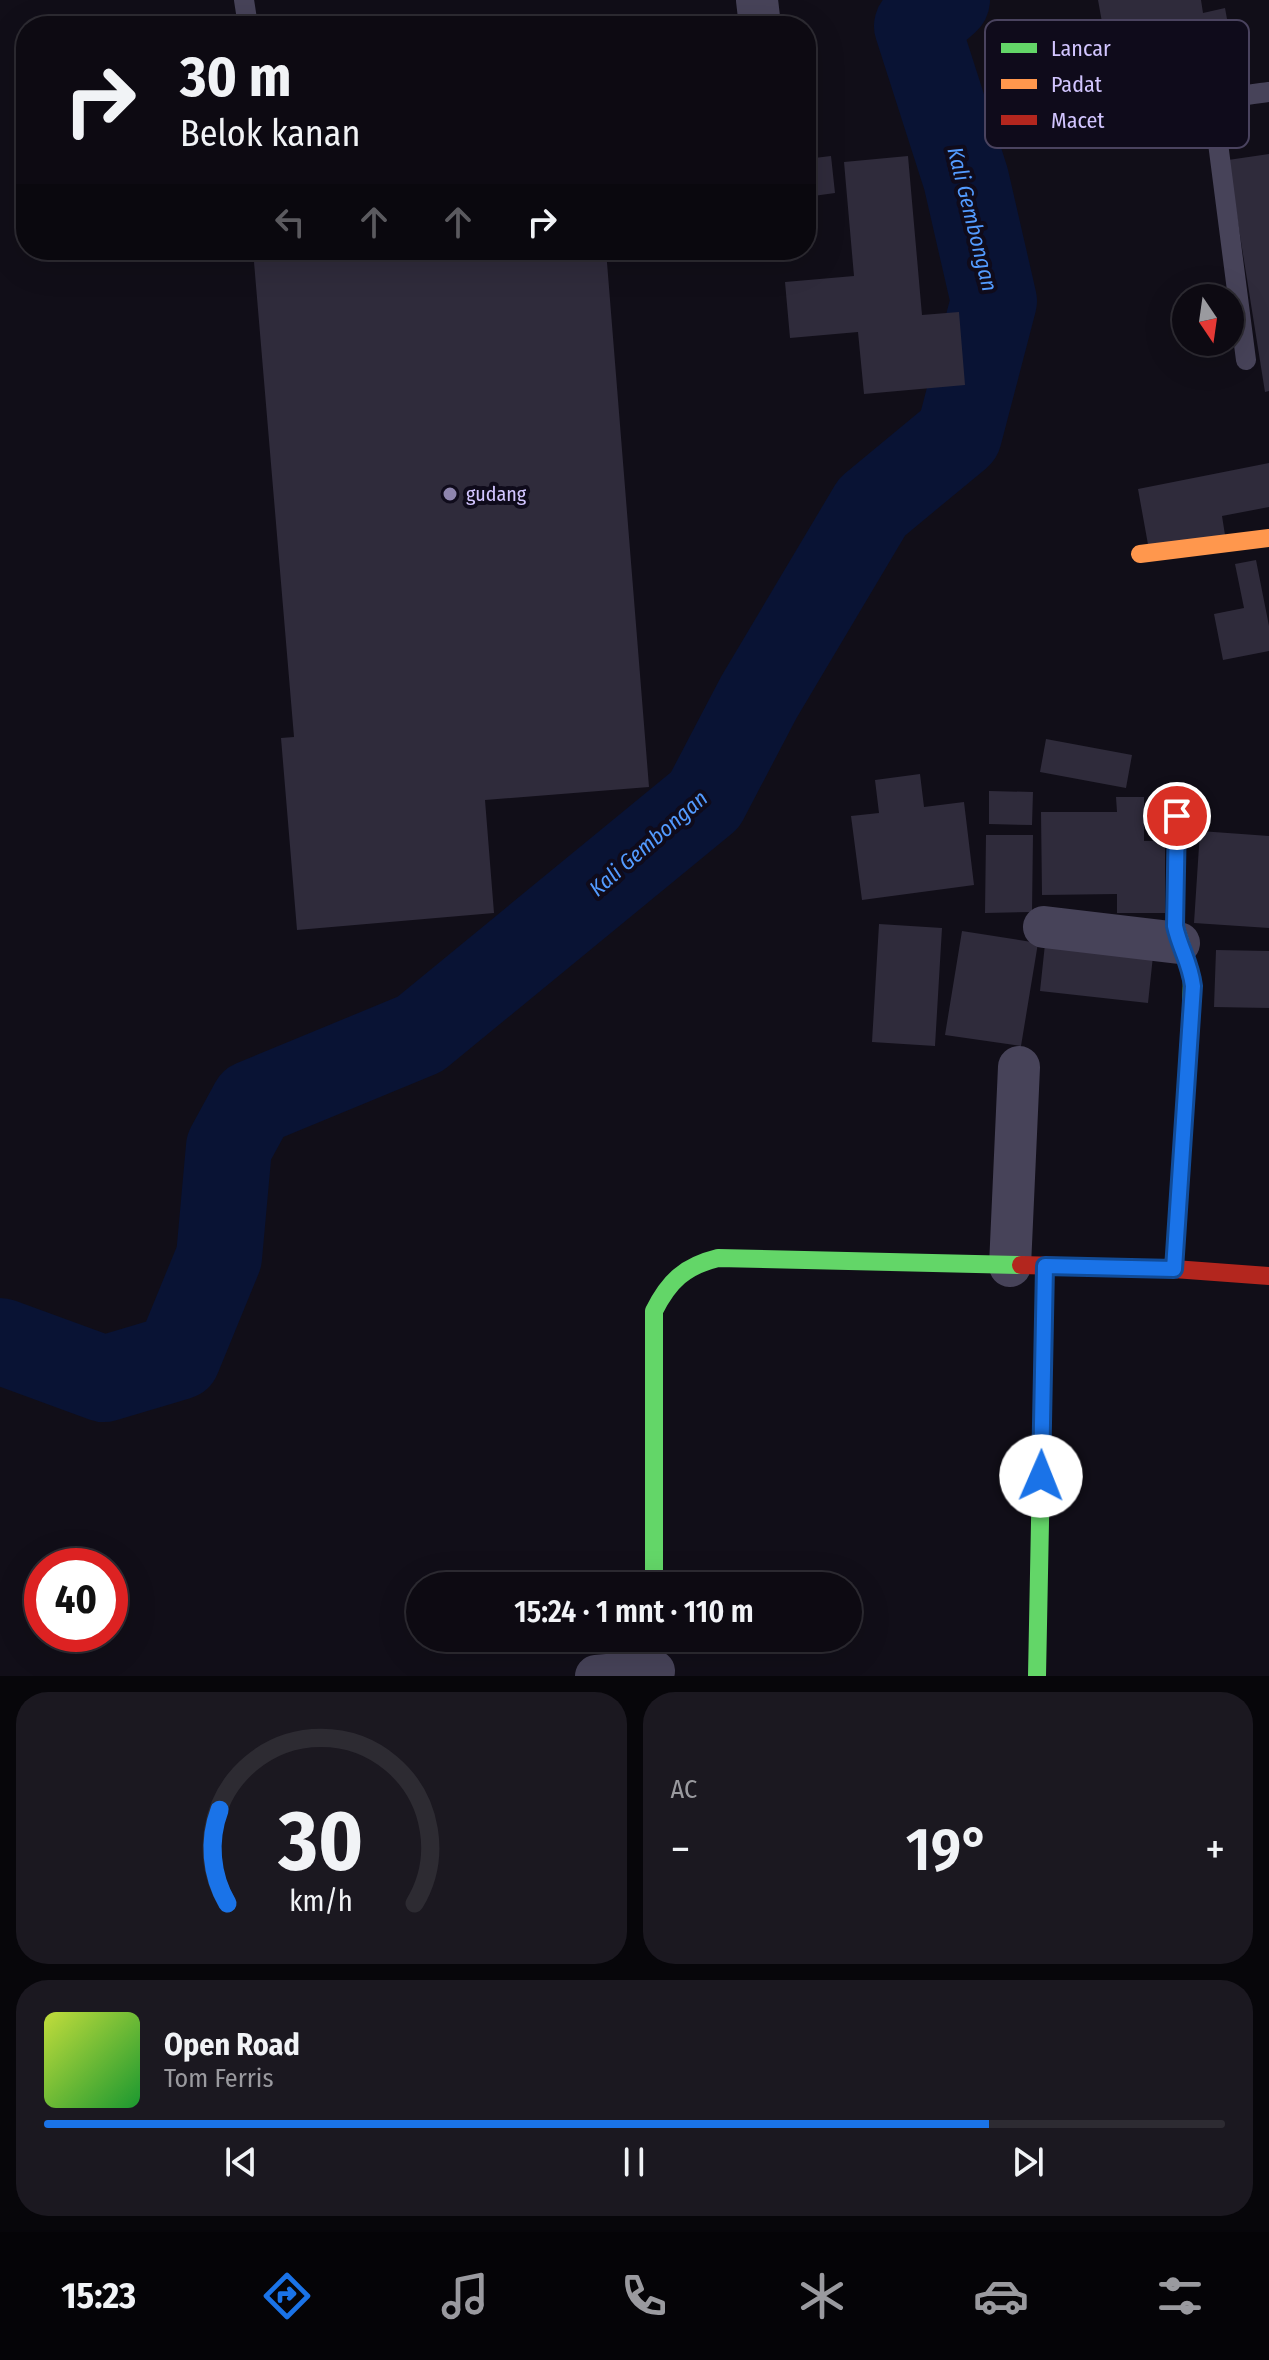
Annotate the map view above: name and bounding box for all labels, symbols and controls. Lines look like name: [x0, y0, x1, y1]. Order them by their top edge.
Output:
legend: [985, 20, 1249, 148]
text: Lancar: [1051, 35, 1111, 62]
text: 30 m: [180, 44, 291, 111]
icon: right: [48, 48, 152, 152]
text: Padat: [1051, 71, 1103, 98]
text: Macet: [1051, 107, 1105, 134]
text: Belok kanan: [180, 112, 360, 156]
water label: Kali Gembongan: [942, 144, 1004, 294]
icon: left: [268, 200, 312, 244]
icon: ahead: [352, 200, 396, 244]
icon: ahead: [436, 200, 480, 244]
icon: right: [520, 200, 564, 244]
north arrow: [1172, 284, 1244, 356]
map controls: [1172, 284, 1244, 356]
place label: gudang: [466, 482, 527, 506]
marker: gudang: [441, 485, 459, 503]
pin: [1143, 782, 1211, 850]
water label: Kali Gembongan: [584, 785, 713, 902]
icon: arrive: [1155, 794, 1199, 838]
position arrow: [999, 1434, 1083, 1518]
speed limit sign: 40: [24, 1548, 128, 1652]
text: 15:24 · 1 mnt · 110 m: [514, 1594, 754, 1630]
text: AC: [671, 1774, 697, 1805]
text: 30: [278, 1792, 364, 1892]
text: 19°: [906, 1814, 989, 1886]
text: −: [671, 1823, 690, 1876]
text: +: [1205, 1823, 1225, 1876]
text: km/h: [289, 1884, 353, 1919]
text: Open Road: [164, 2027, 300, 2063]
text: Tom Ferris: [164, 2063, 274, 2094]
icon: previous: [219, 2140, 263, 2184]
icon: pause: [612, 2140, 656, 2184]
icon: next: [1006, 2140, 1050, 2184]
icon: directions: [259, 2268, 315, 2324]
icon: music: [437, 2268, 493, 2324]
icon: phone: [616, 2268, 672, 2324]
icon: climate: [794, 2268, 850, 2324]
icon: car: [973, 2268, 1029, 2324]
icon: filters: [1152, 2268, 1208, 2324]
text: 15:23: [61, 2274, 136, 2318]

